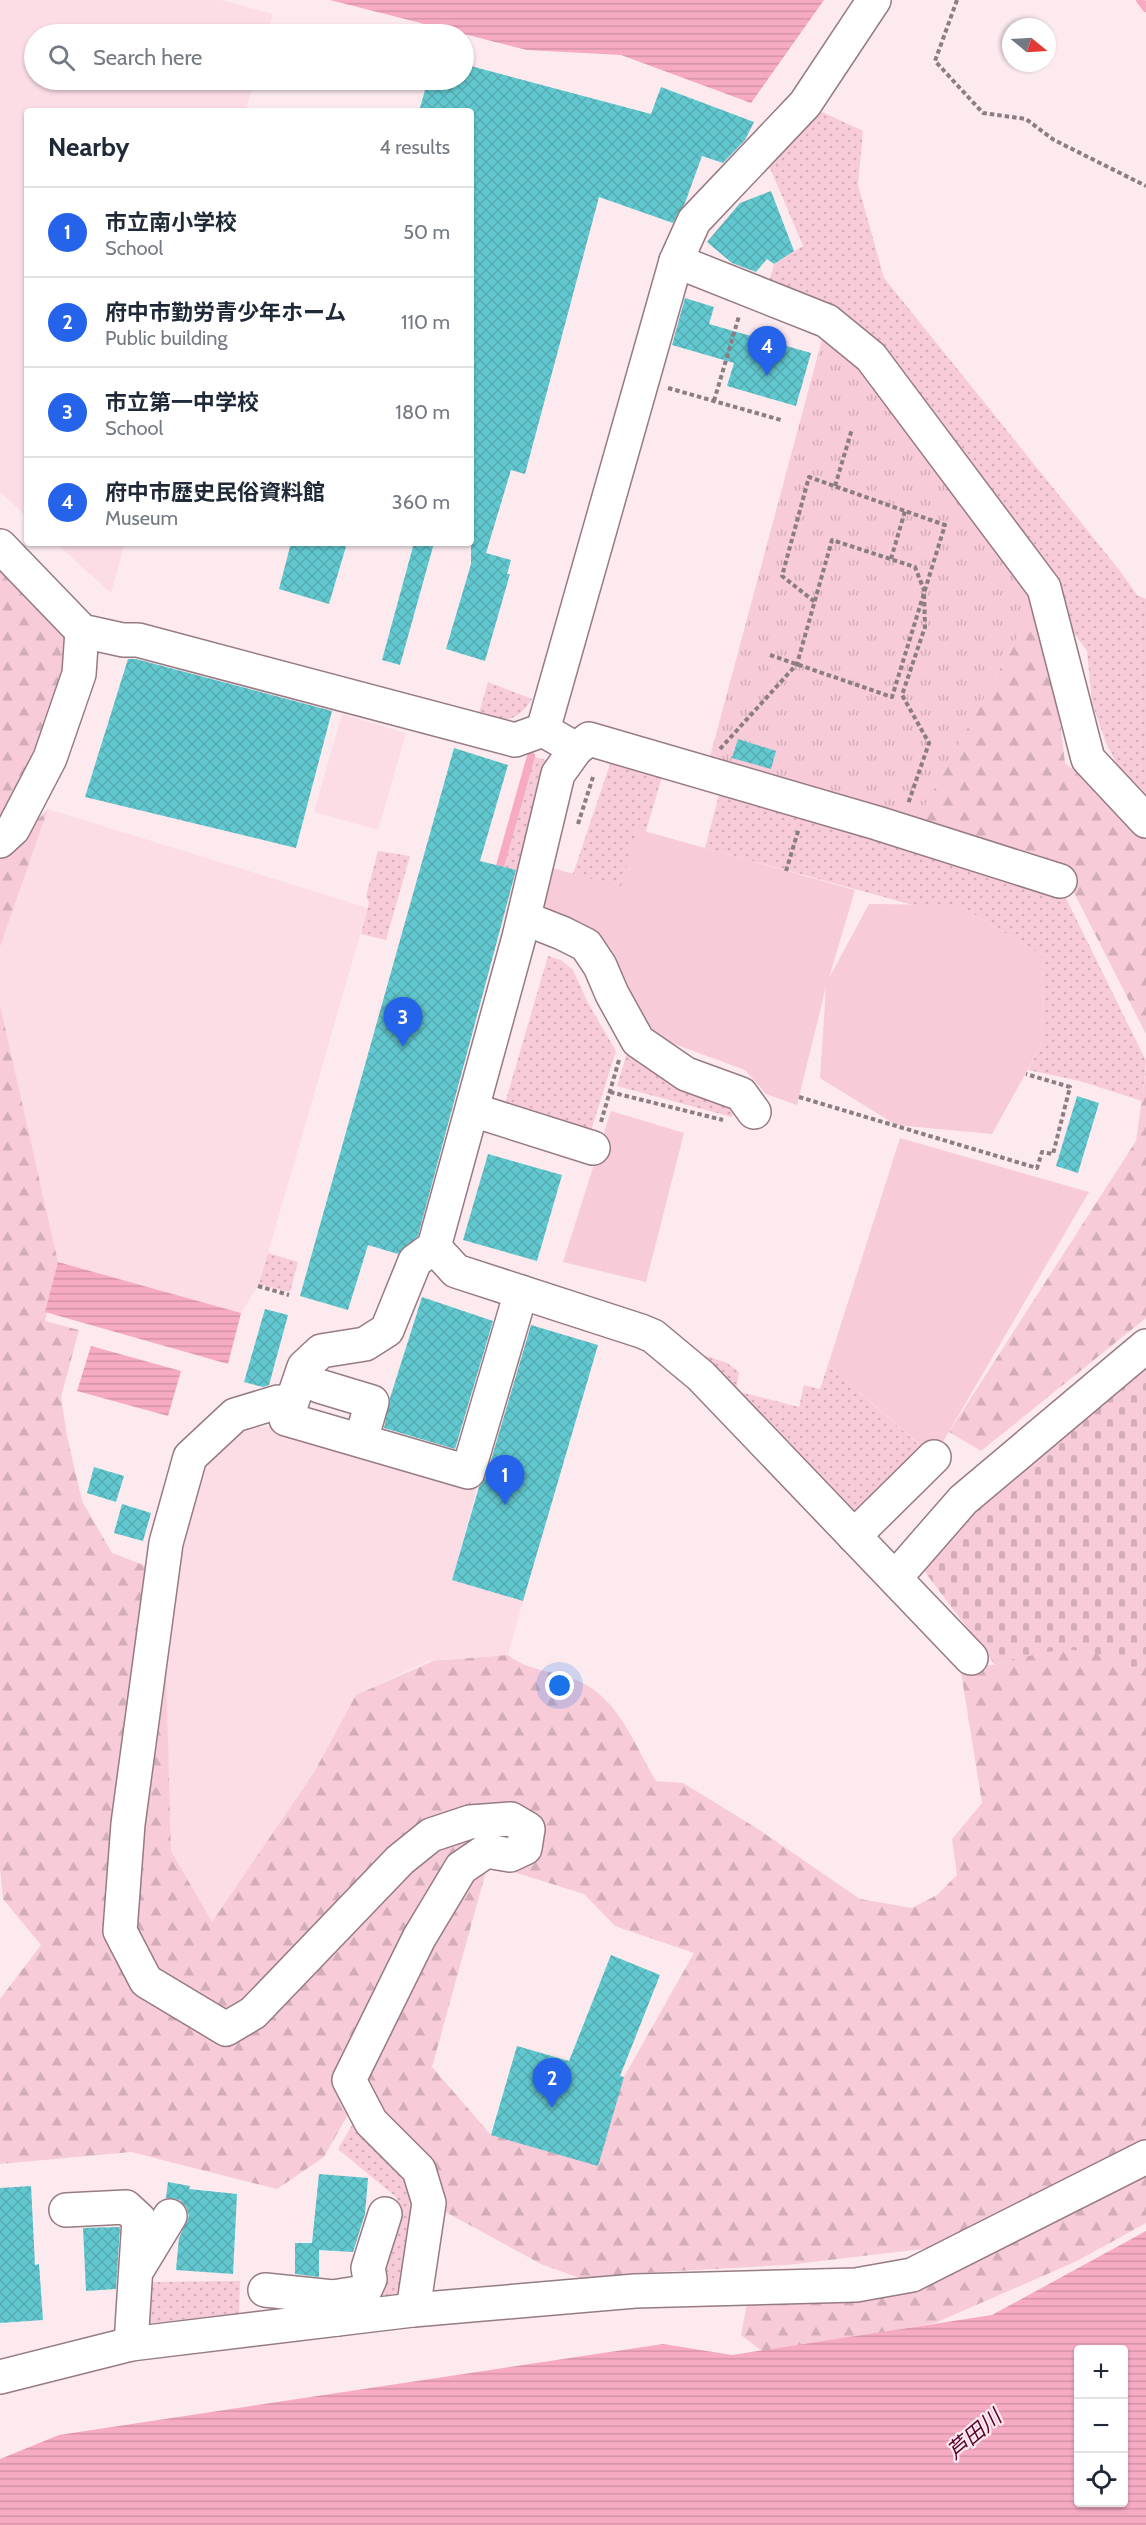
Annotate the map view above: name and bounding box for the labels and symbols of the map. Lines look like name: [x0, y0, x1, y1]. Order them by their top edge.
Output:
north arrow: [1002, 18, 1056, 72]
pin: 4: [748, 326, 786, 376]
pin: 3: [384, 998, 422, 1047]
pin: 1: [486, 1456, 524, 1505]
your location: [545, 1671, 574, 1700]
pin: 2: [532, 2058, 572, 2108]
water label: 芦田川: [942, 2403, 1008, 2464]

